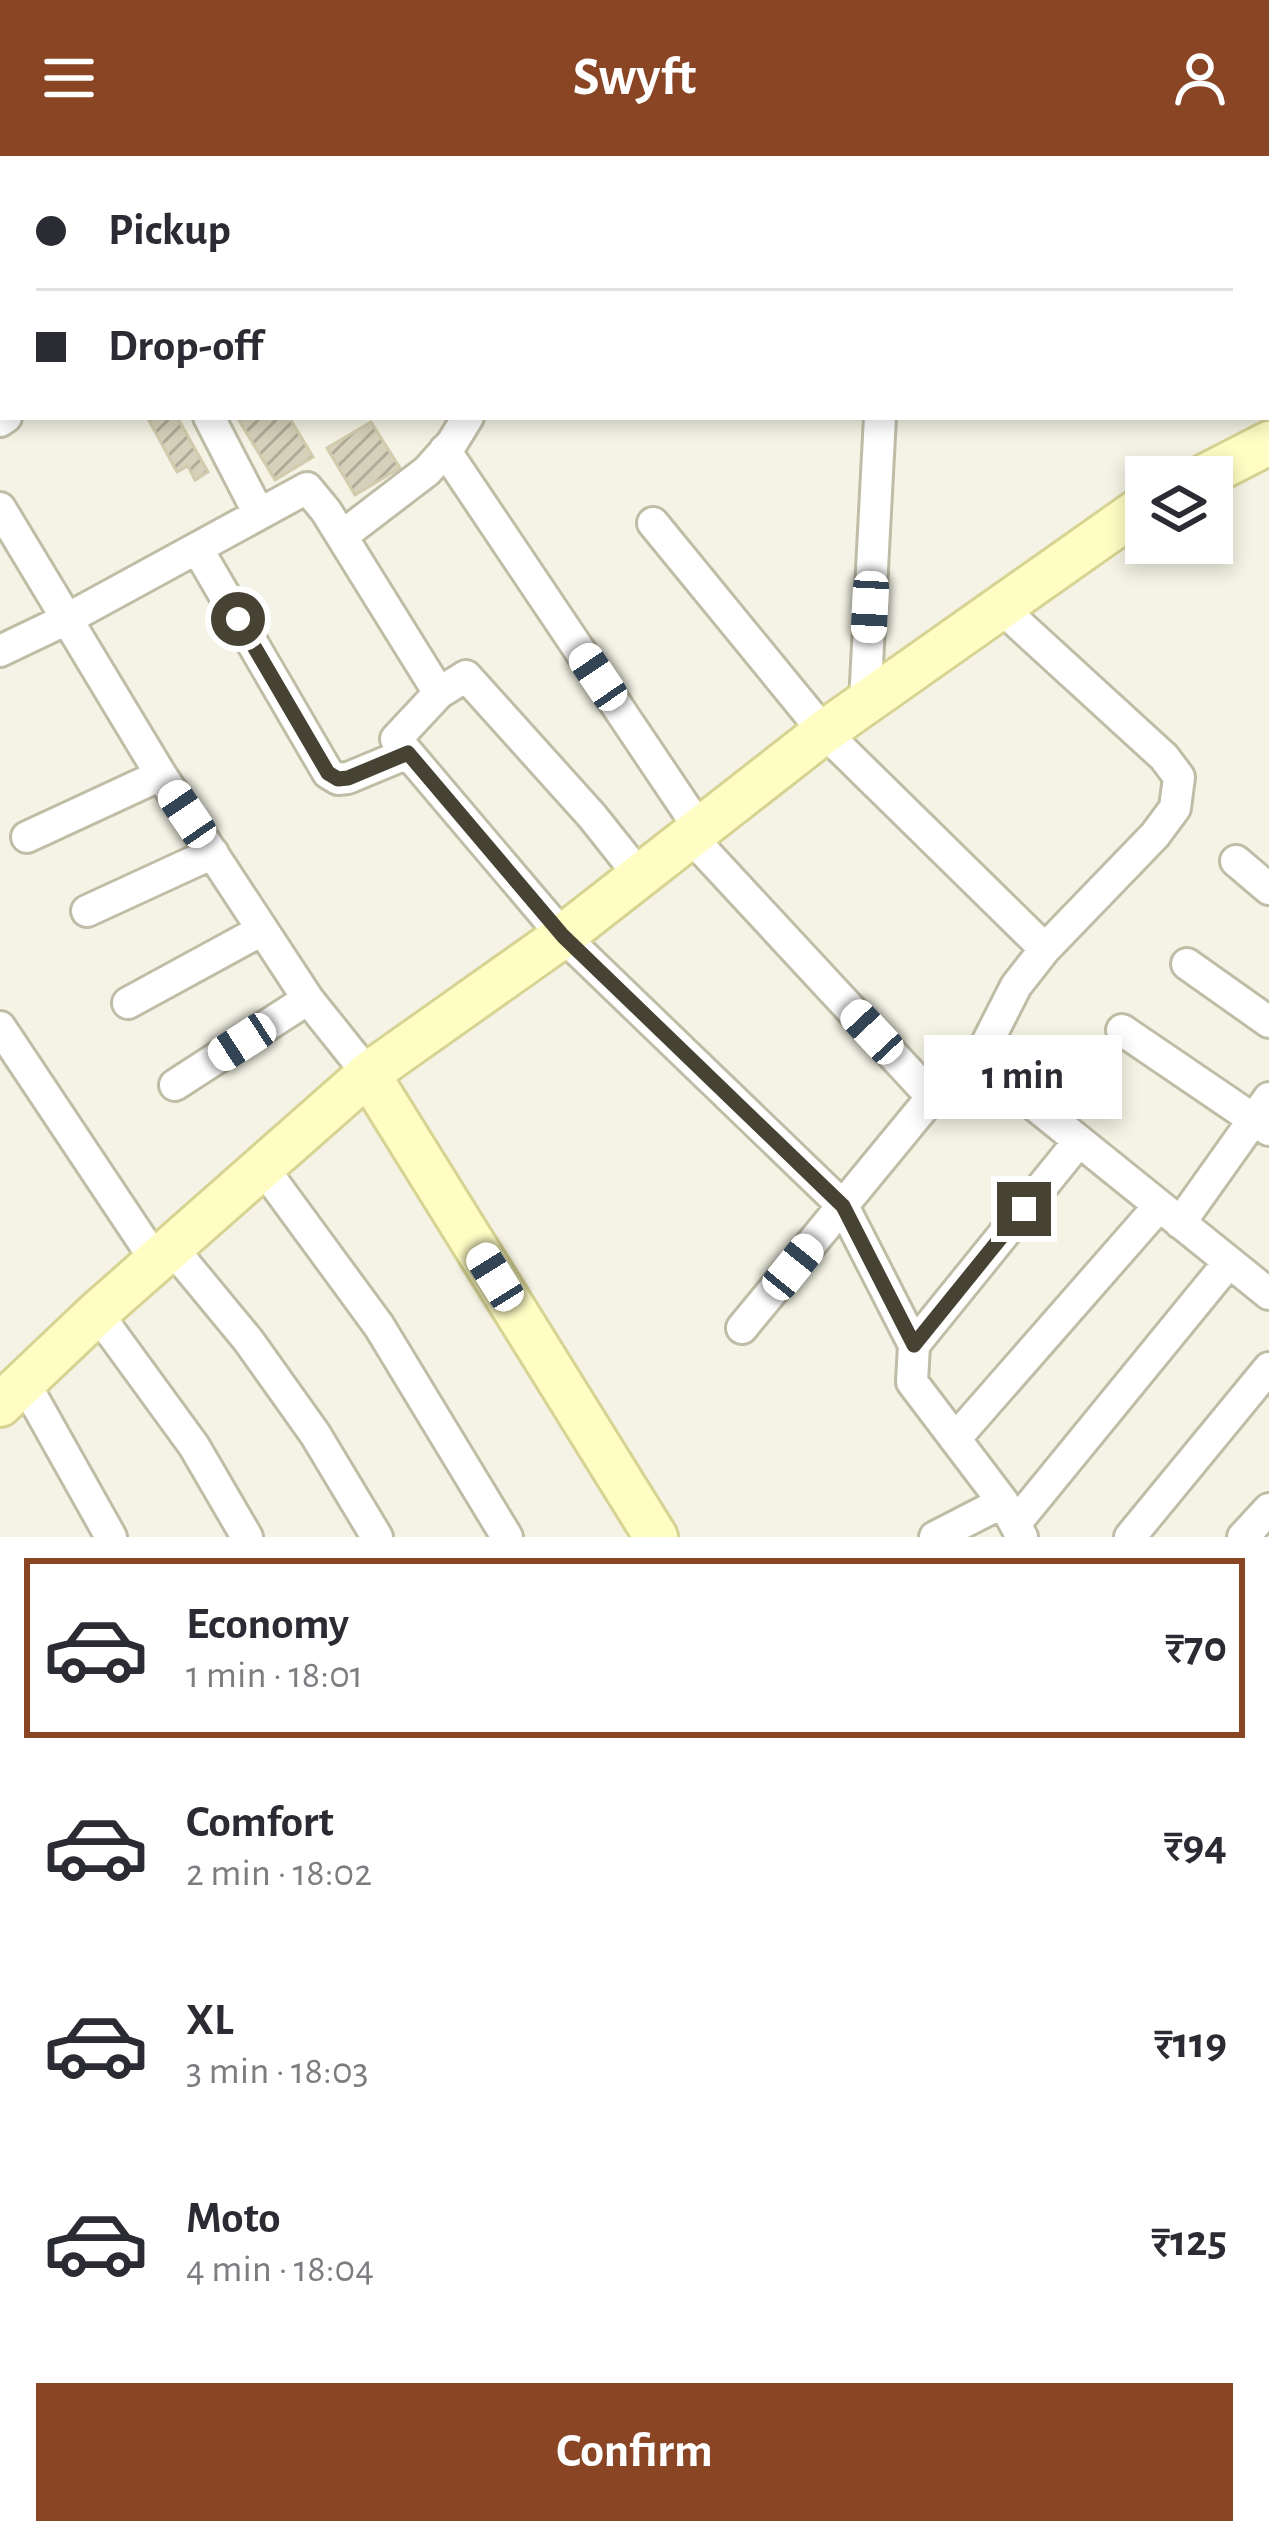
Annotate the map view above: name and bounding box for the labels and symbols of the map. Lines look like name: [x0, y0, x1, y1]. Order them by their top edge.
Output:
car: [850, 570, 890, 644]
route start: [211, 592, 265, 646]
car: [563, 637, 633, 717]
car: [152, 774, 222, 854]
car: [834, 993, 910, 1071]
car: [202, 1007, 282, 1077]
callout: 1 min: [925, 1035, 1123, 1119]
route end: [997, 1182, 1051, 1236]
car: [756, 1228, 830, 1306]
car: [461, 1237, 529, 1317]

